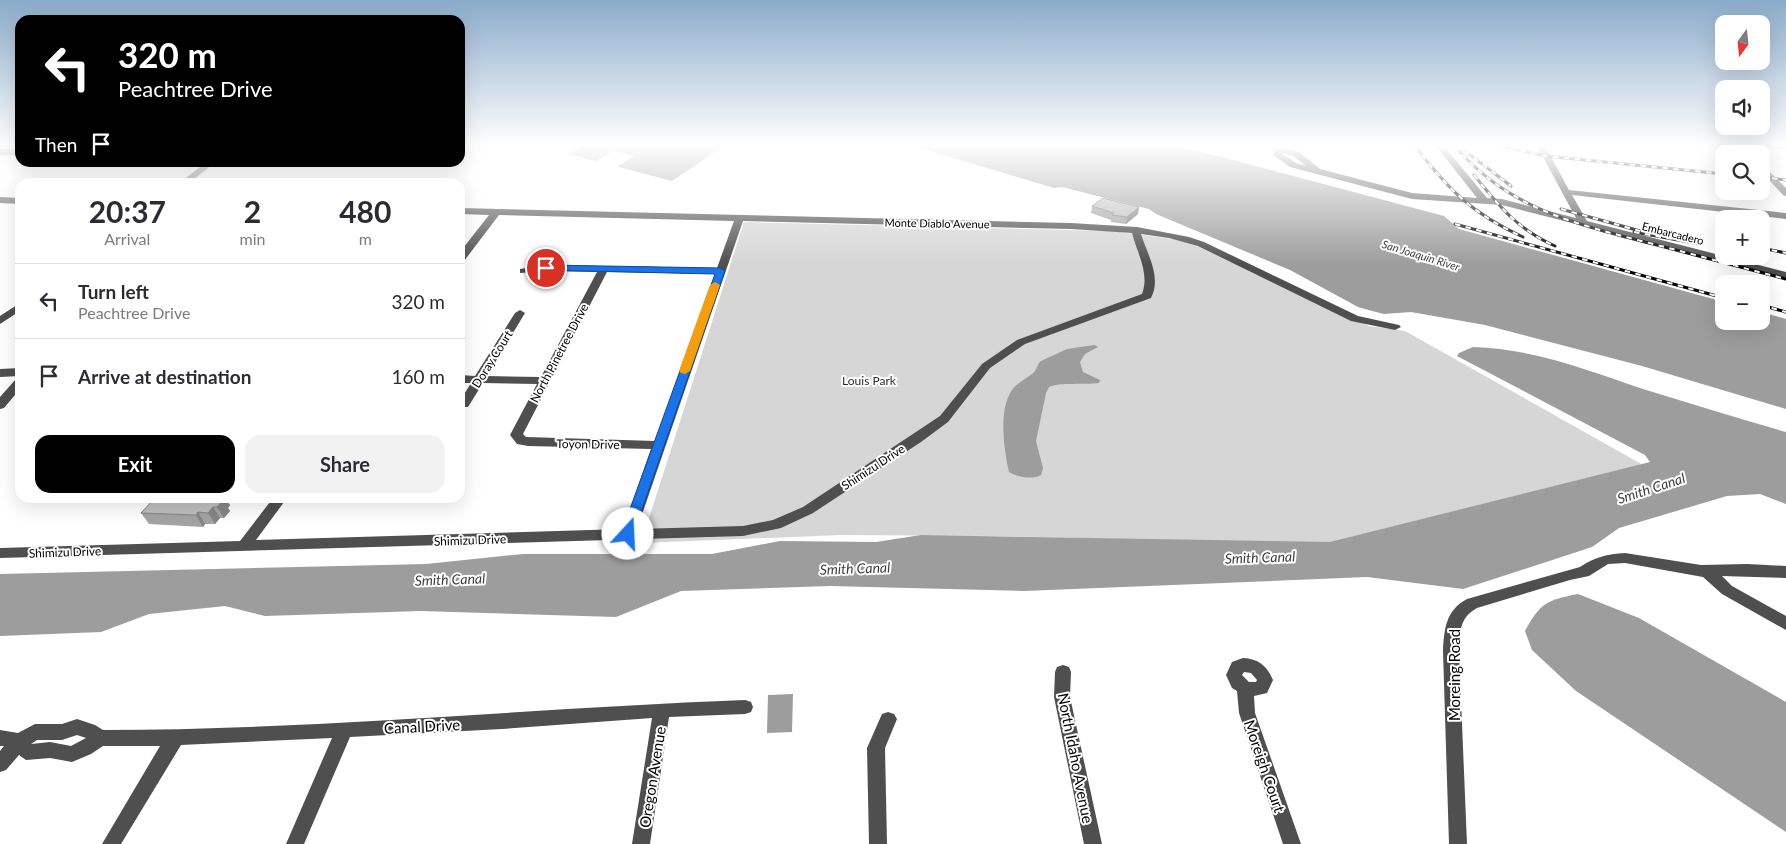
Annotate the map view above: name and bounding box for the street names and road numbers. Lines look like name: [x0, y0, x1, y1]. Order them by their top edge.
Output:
street label: Monte Diablo Avenue: [884, 216, 990, 230]
street label: Embarcadero: [1641, 219, 1705, 247]
street label: North Pinetree Drive: [527, 301, 591, 405]
street label: Doray Court: [468, 327, 516, 391]
street label: Toyon Drive: [556, 436, 620, 452]
street label: Shimizu Drive: [839, 441, 907, 493]
street label: Shimizu Drive: [433, 531, 507, 549]
street label: Shimizu Drive: [28, 543, 102, 561]
street label: Moreing Road: [1445, 629, 1463, 721]
street label: North Idaho Avenue: [1055, 691, 1097, 825]
street label: Canal Drive: [383, 715, 461, 737]
street label: Moreigh Court: [1241, 717, 1289, 815]
street label: Oregon Avenue: [635, 725, 669, 829]

